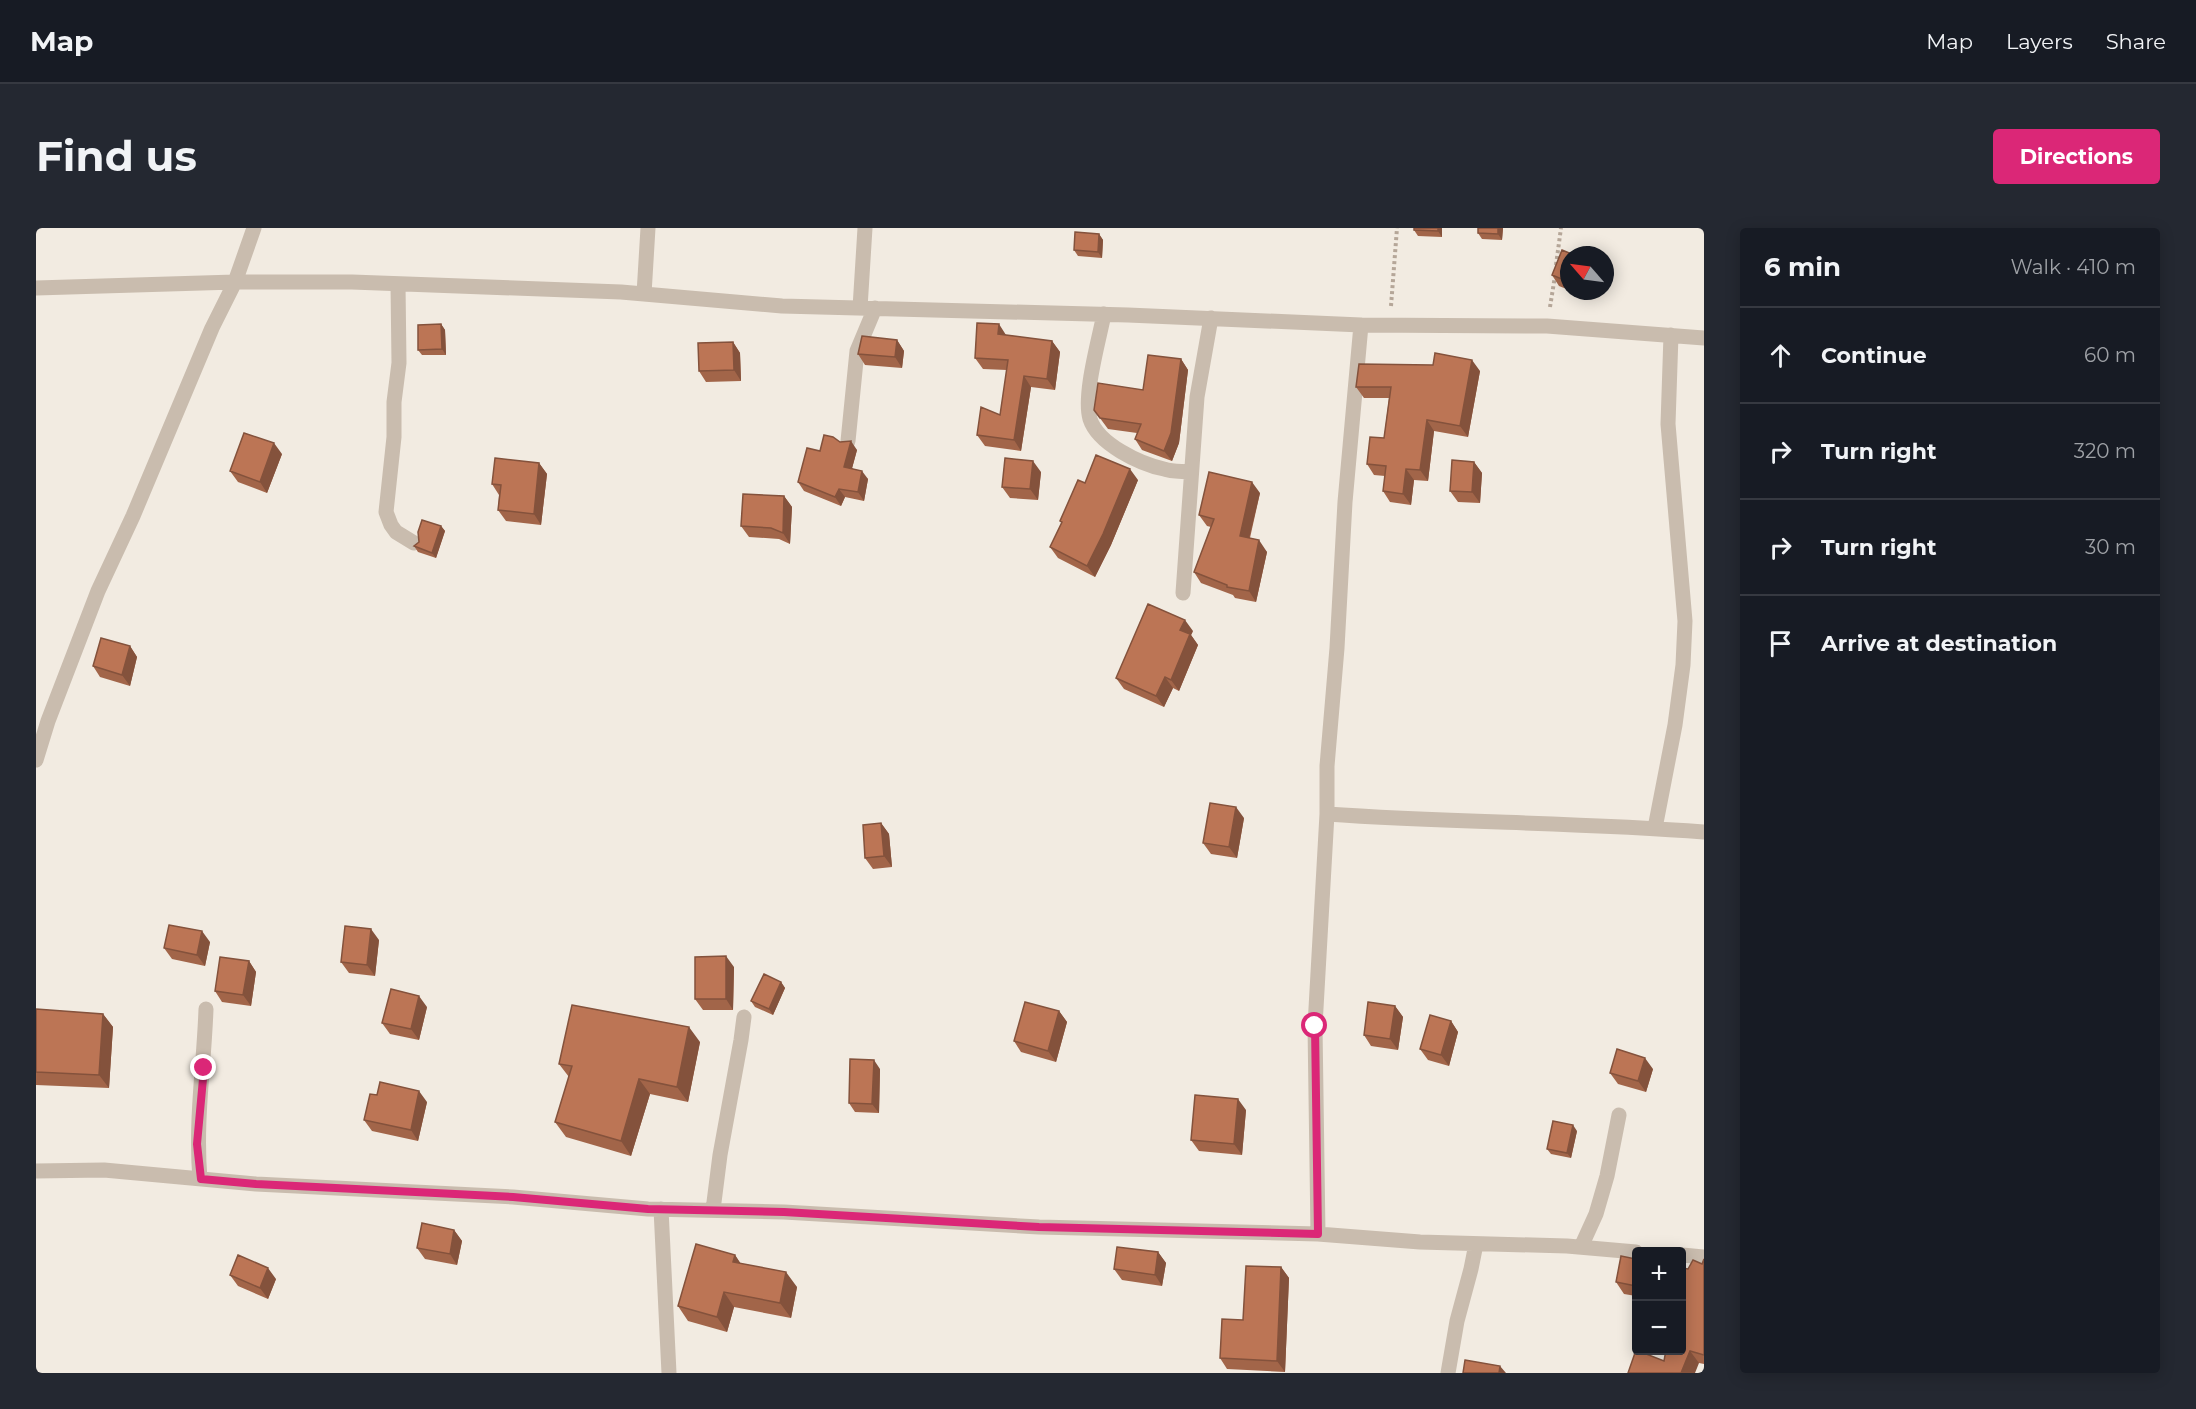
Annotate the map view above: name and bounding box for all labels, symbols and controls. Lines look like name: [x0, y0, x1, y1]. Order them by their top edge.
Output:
text: Map: [30, 24, 93, 58]
text: Map: [1926, 29, 1973, 54]
text: Layers: [2006, 29, 2073, 54]
text: Share: [2106, 29, 2166, 54]
button: Directions: [1993, 129, 2160, 184]
text: Find us: [36, 130, 197, 182]
north arrow: [1560, 246, 1614, 300]
text: 6 min: [1764, 251, 1841, 283]
text: Walk · 410 m: [2011, 255, 2136, 279]
icon: ahead: [1764, 339, 1797, 372]
text: Continue: [1821, 342, 1927, 369]
text: 60 m: [2084, 343, 2136, 367]
icon: right: [1764, 435, 1797, 468]
text: Turn right: [1821, 438, 1936, 465]
text: 320 m: [2074, 439, 2136, 463]
icon: right: [1764, 531, 1797, 564]
text: Turn right: [1821, 534, 1936, 561]
text: 30 m: [2085, 535, 2136, 559]
icon: arrive: [1764, 627, 1797, 660]
text: Arrive at destination: [1821, 630, 2057, 657]
route start: [1301, 1012, 1327, 1038]
route end: [190, 1054, 216, 1080]
map controls: [1632, 1247, 1686, 1355]
button: +: [1632, 1247, 1686, 1301]
button: −: [1632, 1301, 1686, 1355]

